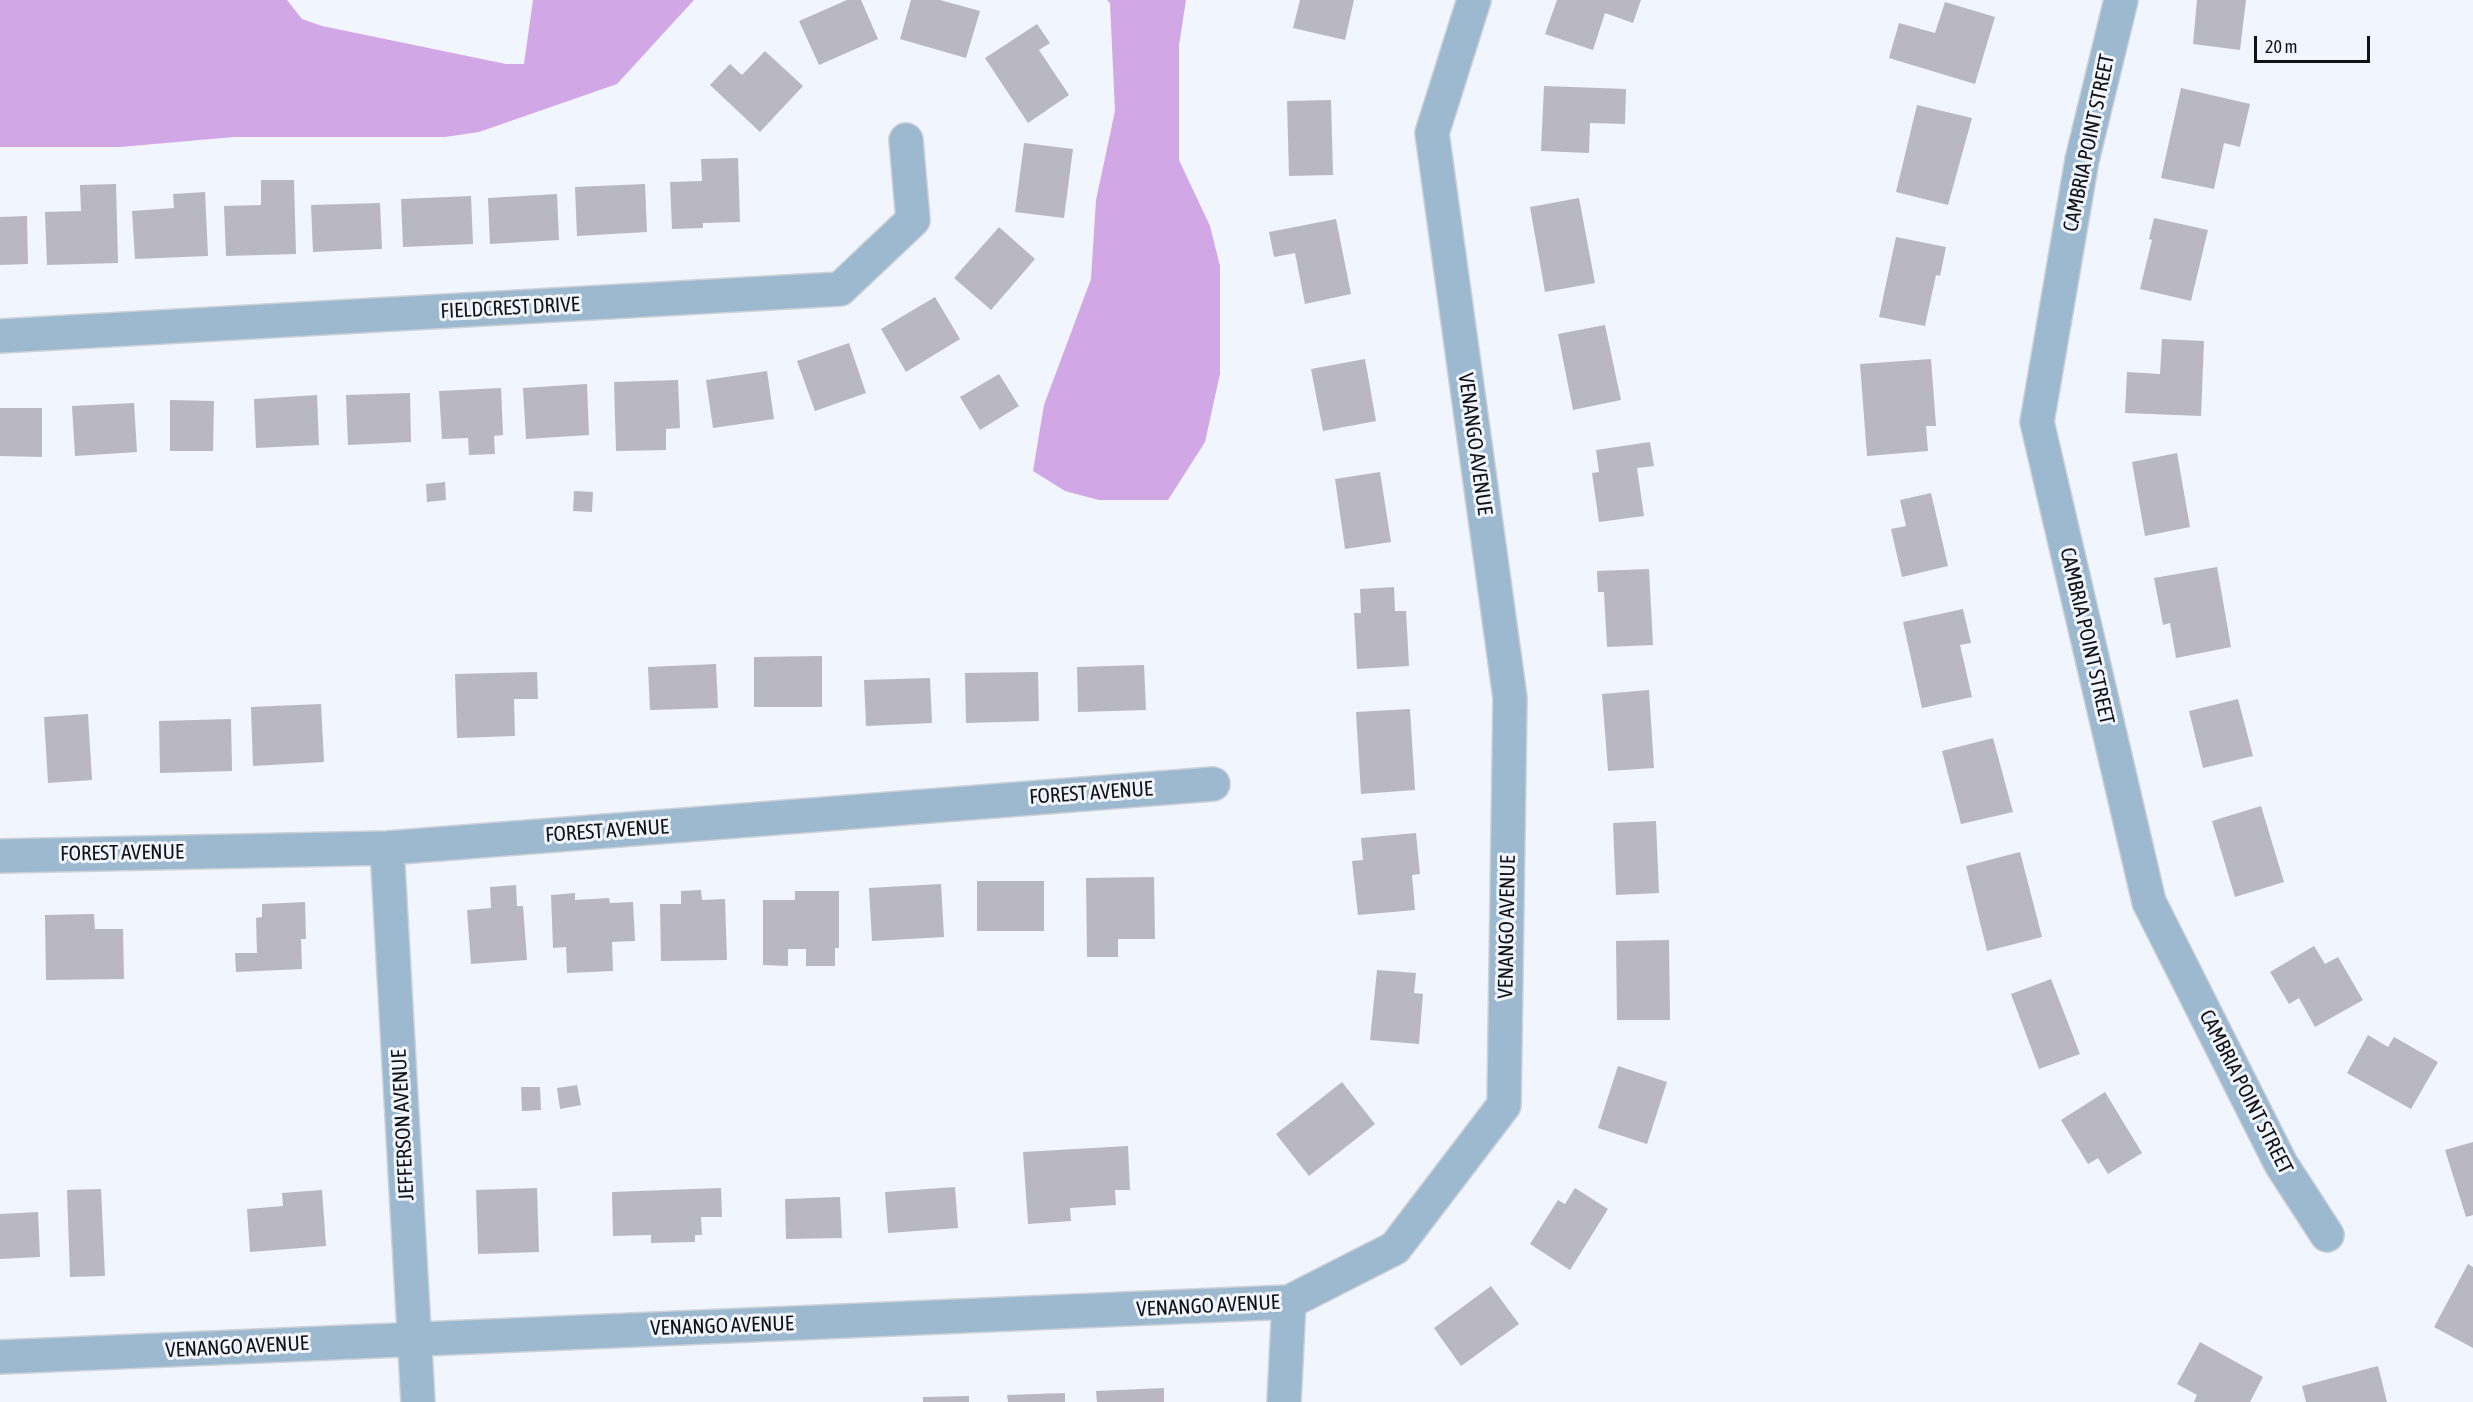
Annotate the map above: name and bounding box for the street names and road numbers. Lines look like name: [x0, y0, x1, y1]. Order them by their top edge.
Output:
street label: CAMBRIA POINT STREET: [2058, 52, 2120, 234]
street label: FIELDCREST DRIVE: [440, 292, 580, 324]
street label: VENANGO AVENUE: [1453, 371, 1497, 517]
street label: CAMBRIA POINT STREET: [2054, 545, 2120, 727]
street label: FOREST AVENUE: [1028, 776, 1154, 810]
street label: FOREST AVENUE: [544, 814, 670, 848]
street label: FOREST AVENUE: [60, 839, 184, 867]
street label: VENANGO AVENUE: [1493, 855, 1521, 999]
street label: CAMBRIA POINT STREET: [2194, 1006, 2298, 1178]
street label: JEFFERSON AVENUE: [386, 1049, 420, 1201]
street label: VENANGO AVENUE: [1136, 1290, 1280, 1322]
street label: VENANGO AVENUE: [650, 1311, 794, 1341]
street label: VENANGO AVENUE: [165, 1331, 309, 1363]

